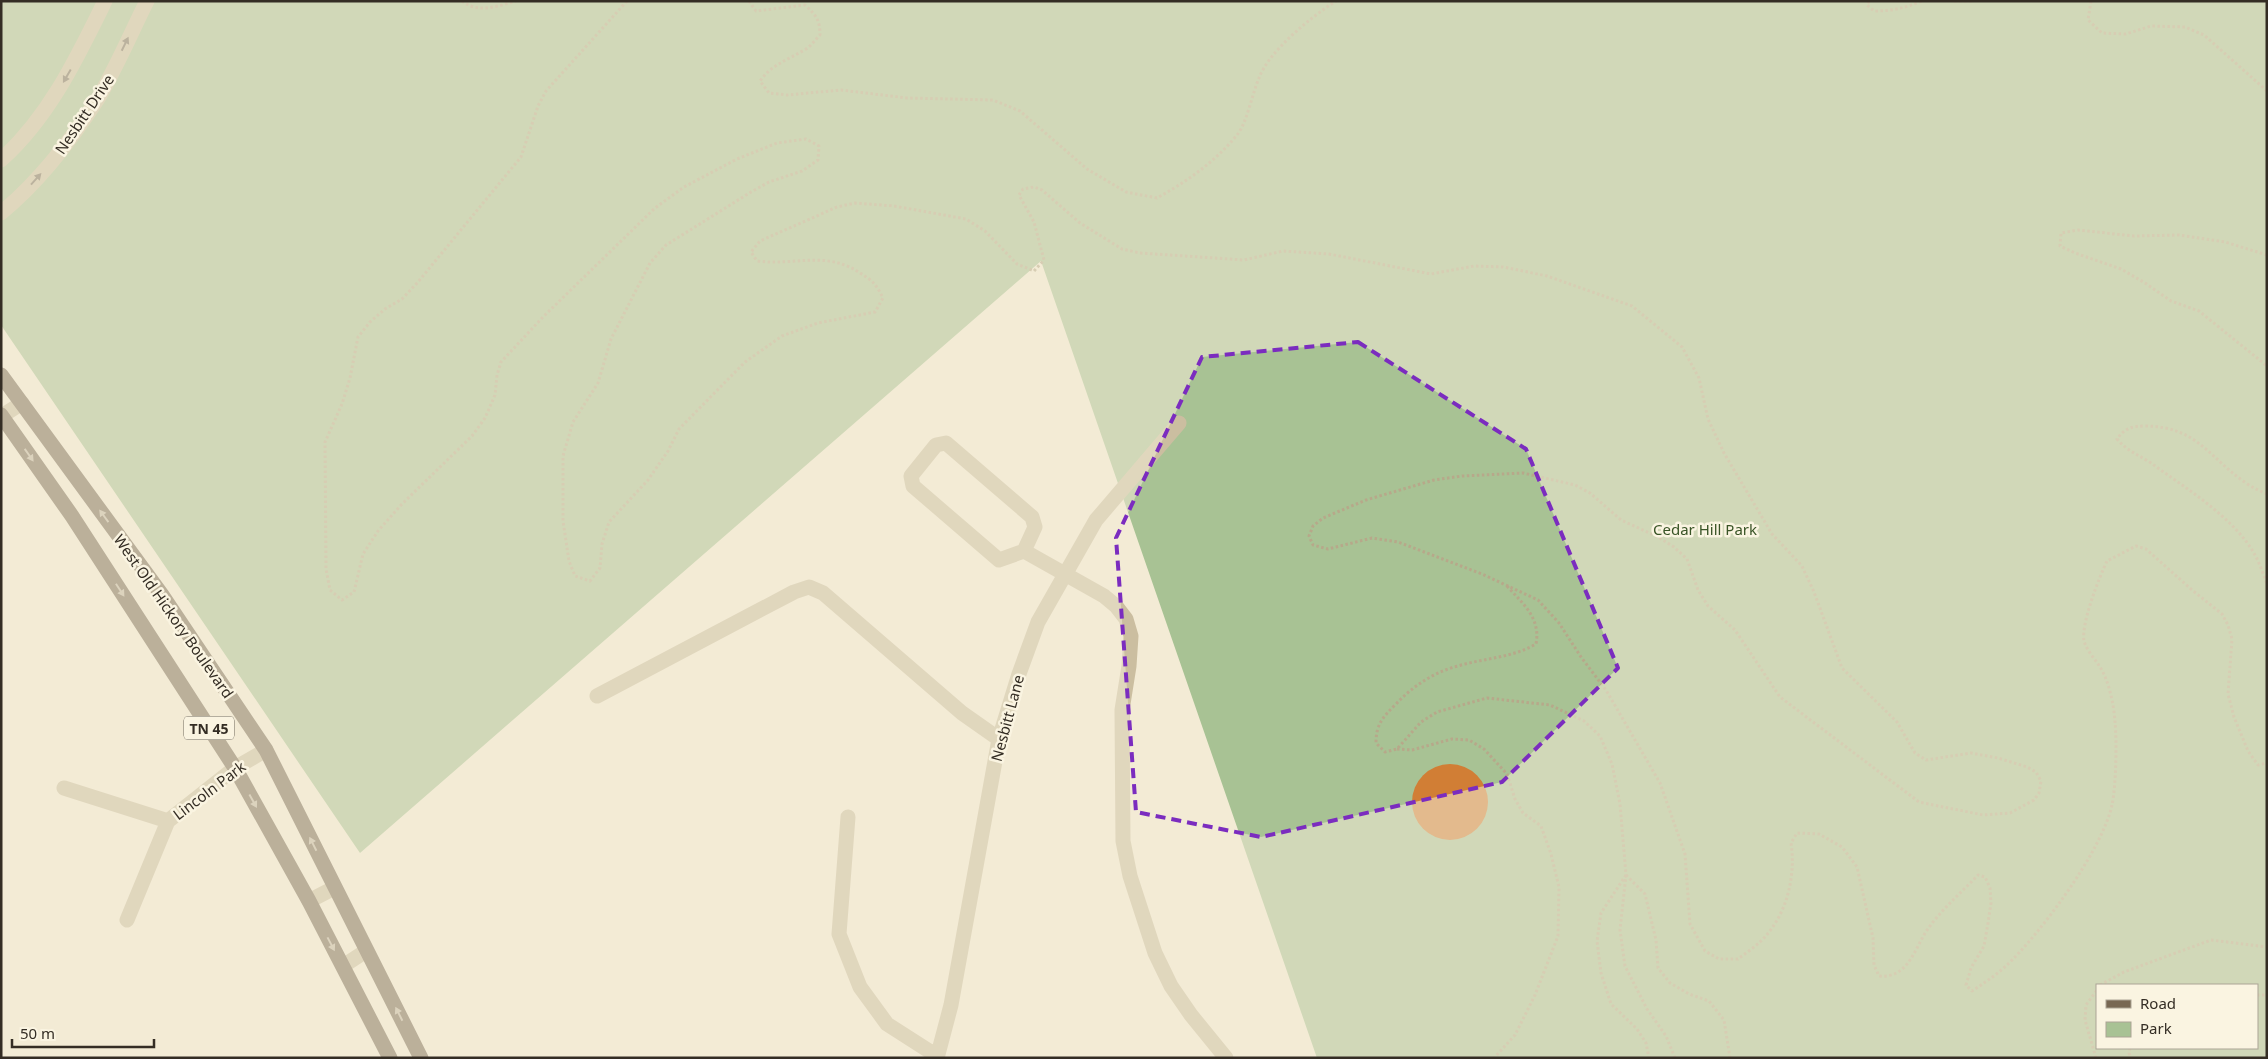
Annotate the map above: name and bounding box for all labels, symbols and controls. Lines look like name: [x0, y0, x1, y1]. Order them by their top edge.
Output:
one-way arrow: [121, 37, 129, 51]
one-way arrow: [63, 69, 72, 83]
street label: Nesbitt Drive: [50, 70, 118, 158]
one-way arrow: [30, 173, 42, 185]
one-way arrow: [24, 448, 34, 462]
one-way arrow: [99, 509, 109, 522]
park label: Cedar Hill Park: [1653, 519, 1757, 539]
street label: West Old Hickory Boulevard: [110, 530, 238, 702]
one-way arrow: [115, 583, 124, 597]
street label: Nesbitt Lane: [986, 672, 1028, 764]
road number: TN 45: [184, 716, 234, 740]
street label: Lincoln Park: [169, 756, 249, 824]
one-way arrow: [249, 794, 257, 809]
one-way arrow: [309, 837, 317, 851]
one-way arrow: [327, 936, 335, 951]
legend: [2096, 984, 2258, 1049]
text: Road: [2140, 993, 2176, 1013]
one-way arrow: [395, 1007, 403, 1022]
scale bar: [12, 1016, 155, 1048]
text: Park: [2140, 1018, 2172, 1038]
text: 50 m: [20, 1023, 55, 1043]

